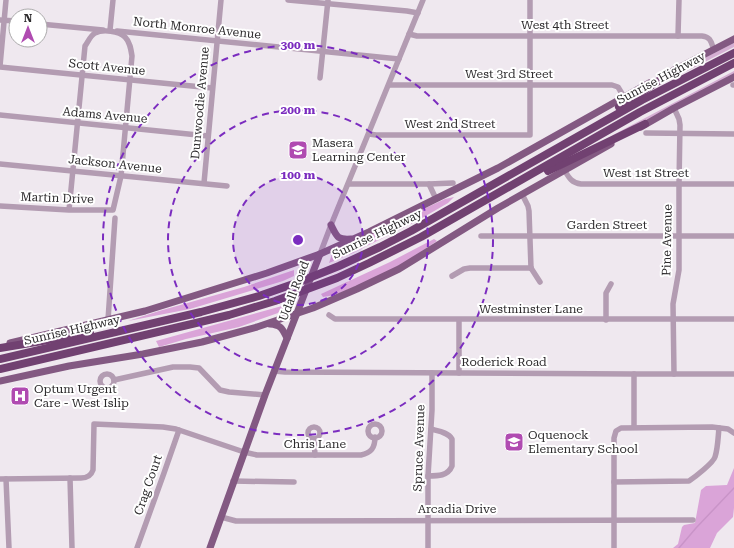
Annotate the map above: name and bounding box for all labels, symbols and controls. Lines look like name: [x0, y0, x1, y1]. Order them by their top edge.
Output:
north arrow: [8, 8, 48, 48]
text: N: [24, 12, 33, 25]
street label: North Monroe Avenue: [132, 14, 262, 42]
street label: West 4th Street: [521, 18, 609, 32]
text: 300 m: [281, 38, 316, 52]
street label: Dunwoodie Avenue: [188, 46, 212, 160]
street label: Sunrise Highway: [614, 48, 708, 107]
street label: Scott Avenue: [68, 56, 146, 78]
street label: West 3rd Street: [465, 67, 554, 81]
text: 200 m: [281, 103, 316, 117]
street label: Adams Avenue: [62, 104, 148, 126]
street label: West 2nd Street: [404, 117, 496, 131]
place label: Masera Learning Center: [312, 136, 406, 164]
school or university icon: Masera Learning Center: [287, 139, 309, 161]
street label: Jackson Avenue: [68, 152, 163, 176]
street label: West 1st Street: [603, 166, 689, 180]
text: 100 m: [281, 168, 316, 182]
street label: Martin Drive: [20, 190, 94, 206]
street label: Pine Avenue: [659, 203, 675, 276]
street label: Sunrise Highway: [330, 206, 425, 262]
street label: Garden Street: [567, 218, 648, 232]
centre of rings: [291, 233, 305, 247]
street label: Udall Road: [276, 259, 312, 323]
street label: Westminster Lane: [479, 302, 583, 316]
street label: Sunrise Highway: [23, 312, 122, 348]
street label: Roderick Road: [461, 355, 547, 369]
place label: Optum Urgent Care - West Islip: [34, 382, 129, 410]
hospital icon: Optum Urgent Care - West Islip: [9, 385, 31, 407]
street label: Spruce Avenue: [410, 404, 428, 492]
place label: Oquenock Elementary School: [528, 428, 638, 456]
school or university icon: Oquenock Elementary School: [503, 431, 525, 453]
street label: Chris Lane: [284, 437, 347, 451]
street label: Crag Court: [131, 452, 165, 517]
street label: Arcadia Drive: [418, 502, 497, 516]

